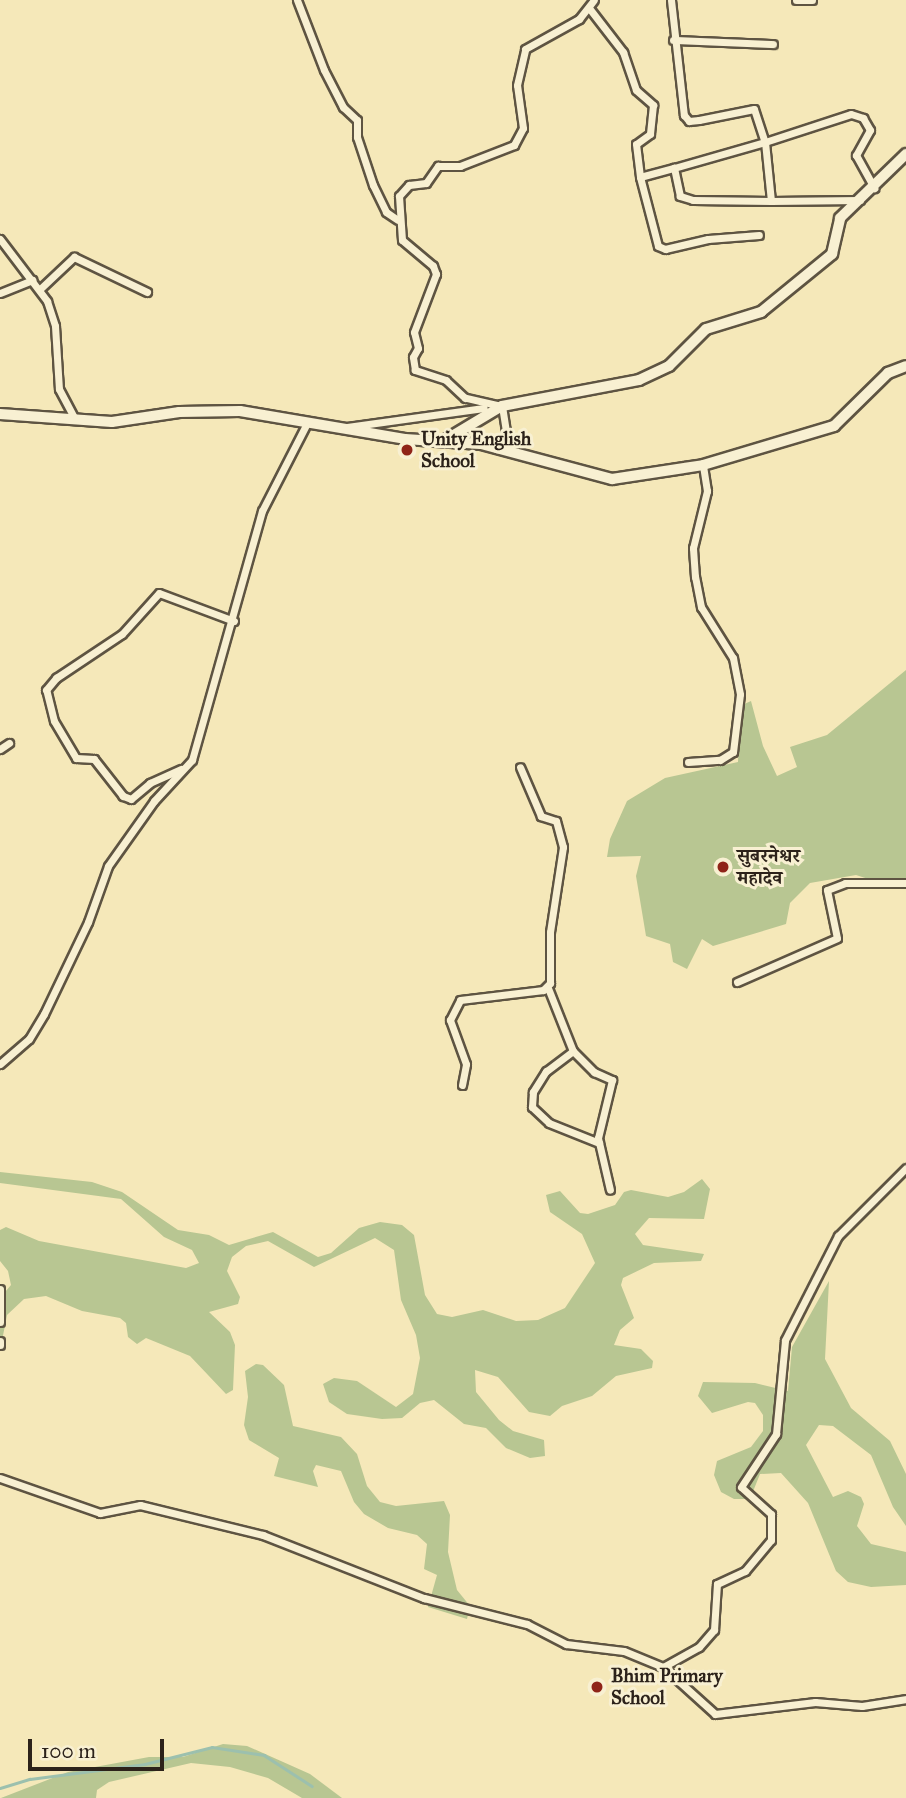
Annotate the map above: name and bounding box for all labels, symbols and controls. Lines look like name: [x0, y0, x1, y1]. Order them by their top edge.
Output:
place label: Unity English School: [421, 428, 531, 472]
marker: Unity English School: [399, 442, 415, 458]
place label: सुबरनेश्वर महादेव: [737, 845, 800, 889]
marker: सुबरनेश्वर महादेव: [715, 859, 731, 875]
place label: Bhim Primary School: [611, 1665, 723, 1709]
marker: Bhim Primary School: [589, 1679, 605, 1695]
scale bar: [32, 1724, 168, 1768]
text: 100 m: [41, 1738, 96, 1764]

